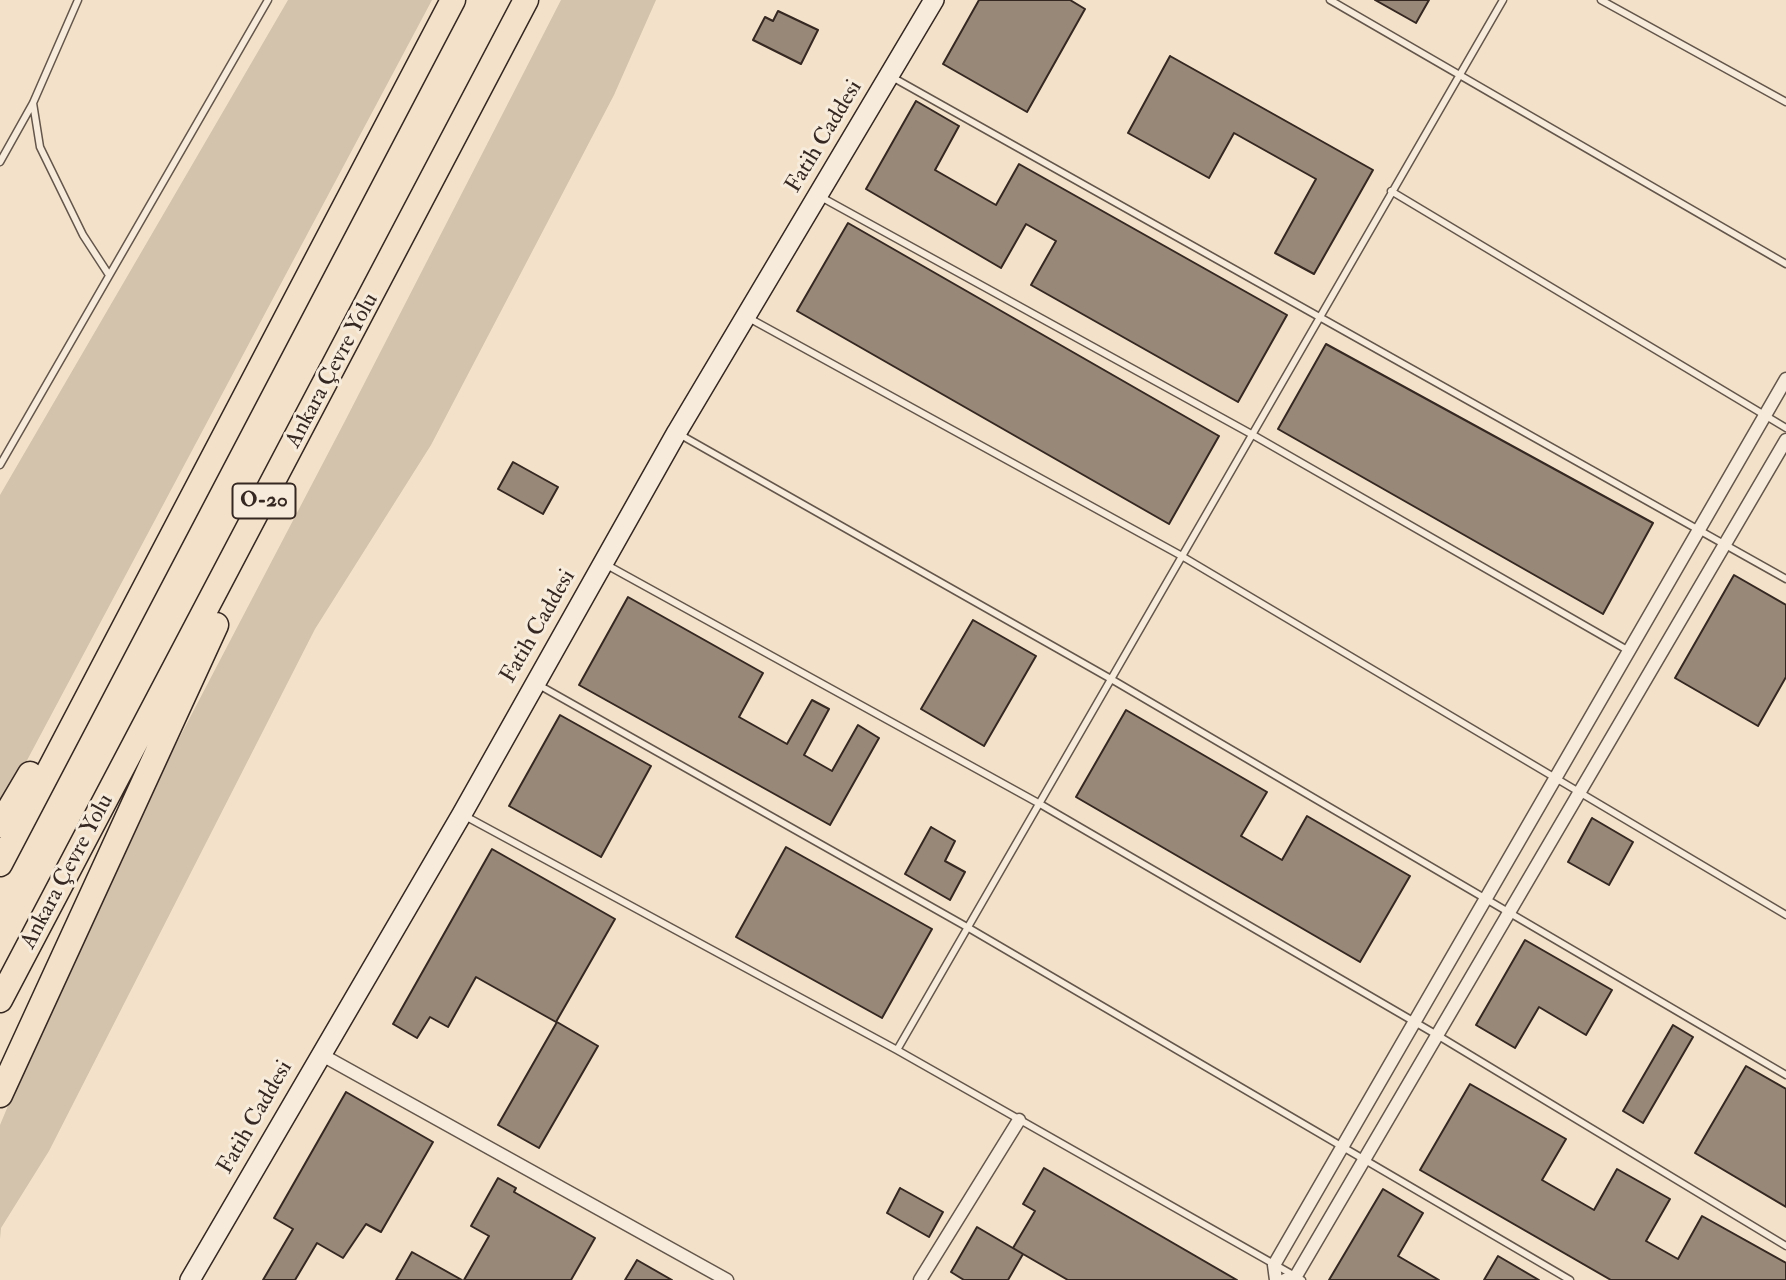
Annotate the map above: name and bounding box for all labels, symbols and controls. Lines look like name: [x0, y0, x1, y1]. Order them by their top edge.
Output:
street label: Fatih Caddesi: [781, 76, 869, 198]
street label: Ankara Çevre Yolu: [281, 289, 385, 453]
road number: O-20: [232, 484, 296, 518]
street label: Fatih Caddesi: [495, 565, 583, 689]
street label: Ankara Çevre Yolu: [16, 790, 120, 954]
street label: Fatih Caddesi: [212, 1056, 300, 1180]

